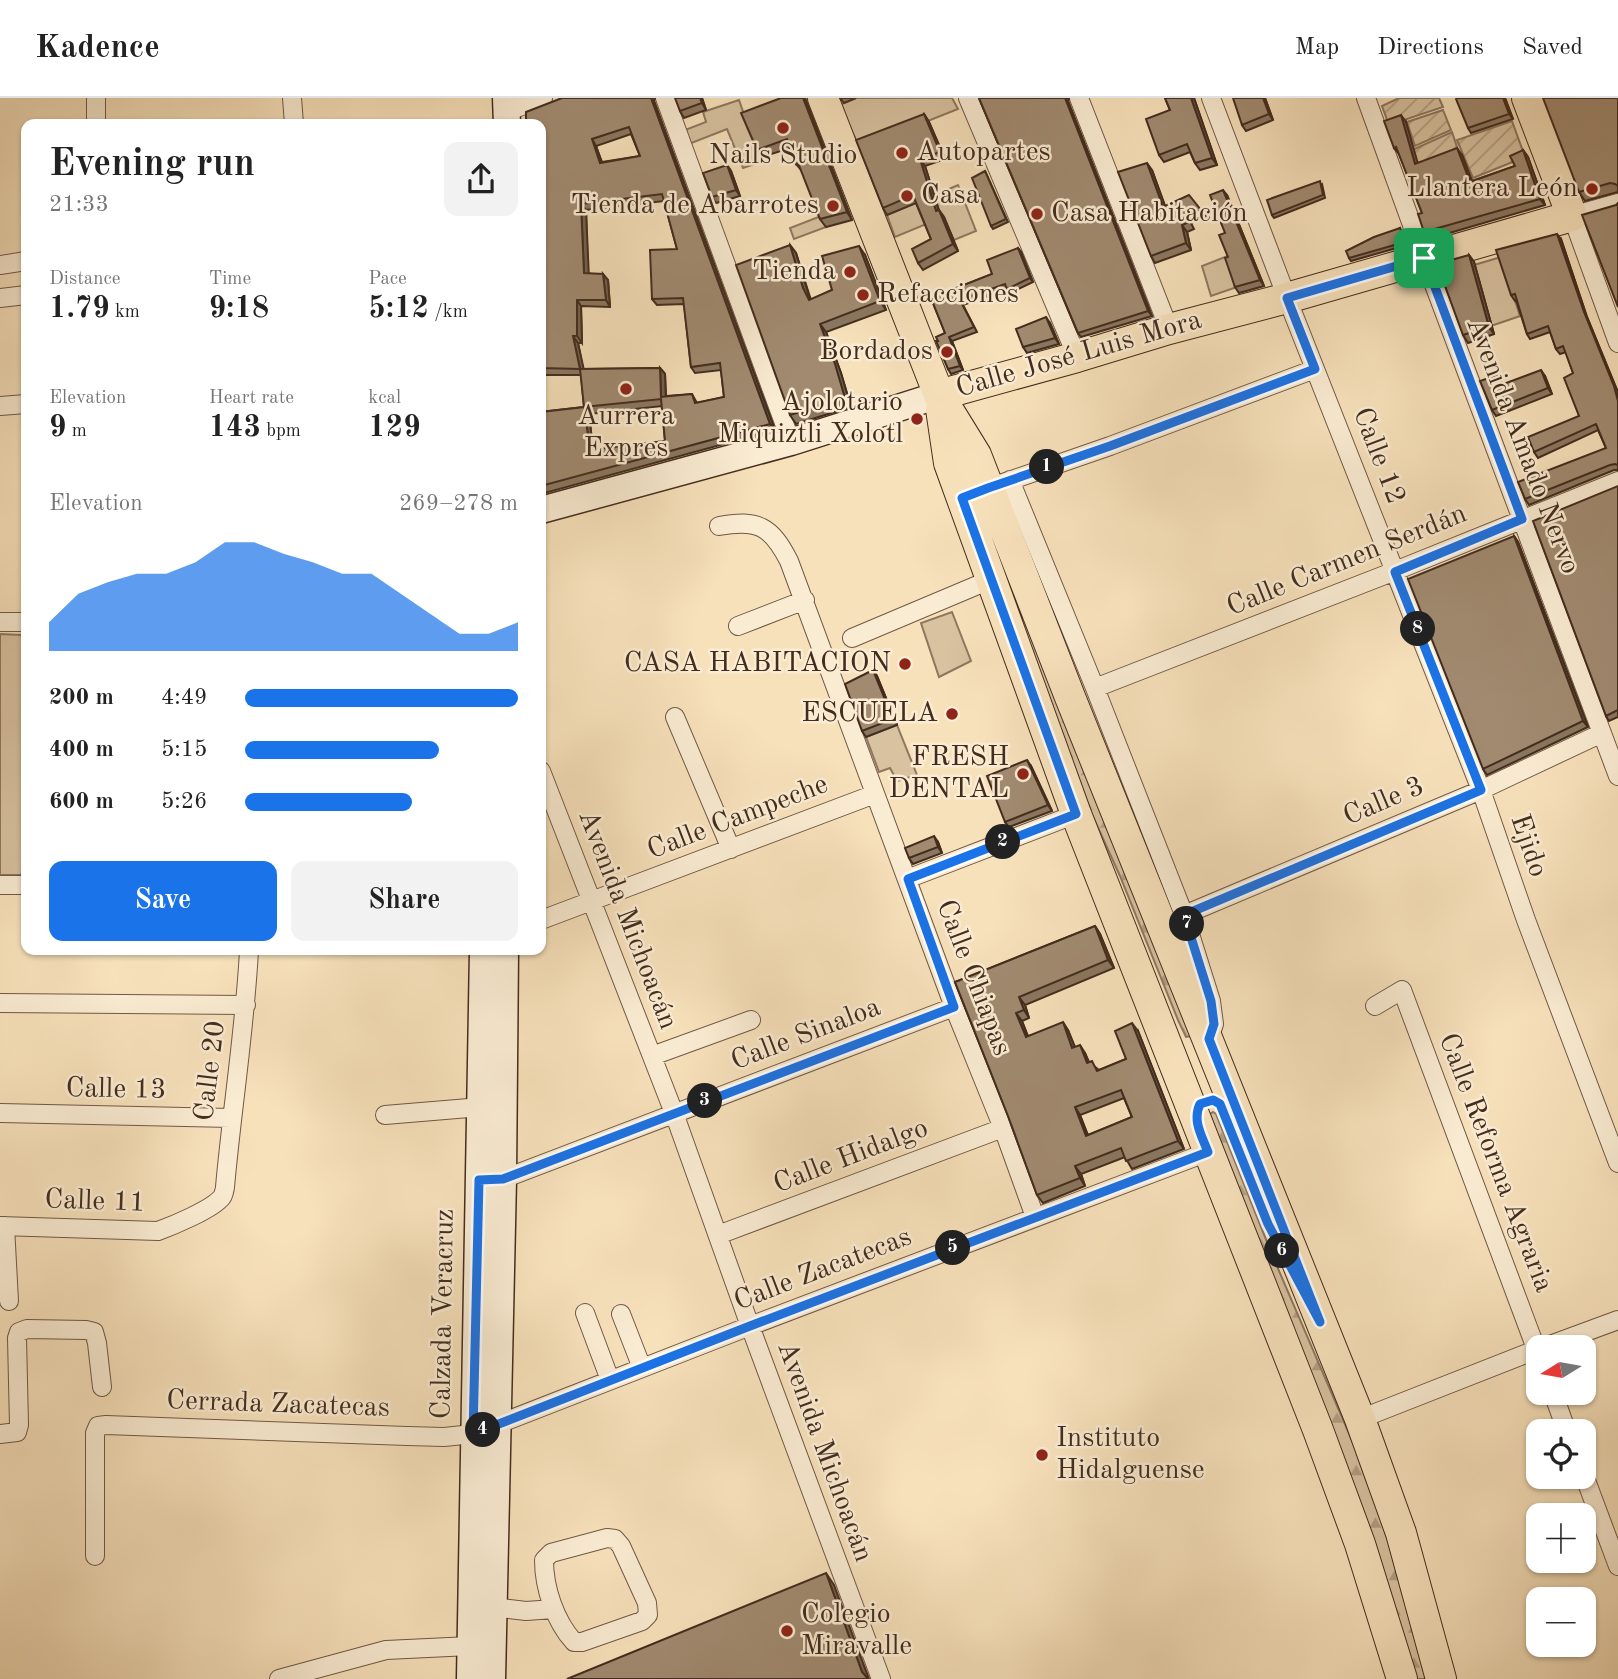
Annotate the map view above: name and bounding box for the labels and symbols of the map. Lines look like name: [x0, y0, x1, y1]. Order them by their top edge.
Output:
marker: Nails Studio: [775, 120, 791, 136]
place label: Autopartes: [916, 139, 1051, 167]
place label: Nails Studio: [709, 142, 857, 170]
marker: Autopartes: [894, 145, 910, 161]
place label: Llantera León: [1406, 175, 1578, 203]
marker: Llantera León: [1584, 181, 1600, 197]
place label: Casa: [921, 182, 980, 210]
marker: Casa: [899, 188, 915, 204]
place label: Tienda de Abarrotes: [571, 192, 819, 220]
marker: Tienda de Abarrotes: [825, 198, 841, 214]
place label: Casa Habitación: [1051, 200, 1248, 228]
marker: Casa Habitación: [1029, 206, 1045, 222]
pin: [1394, 228, 1454, 288]
place label: Tienda: [752, 258, 836, 286]
marker: Tienda: [842, 264, 858, 280]
place label: Refacciones: [877, 281, 1019, 309]
marker: Refacciones: [855, 287, 871, 303]
street label: Calle José Luis Mora: [953, 306, 1205, 403]
street label: Avenida Amado Nervo: [1460, 314, 1584, 578]
place label: Bordados: [819, 338, 933, 366]
marker: Bordados: [939, 344, 955, 360]
marker: Aurrera Expres: [618, 381, 634, 397]
place label: Ajolotario Miquiztli Xolotl: [717, 389, 903, 449]
place label: Aurrera Expres: [577, 403, 675, 463]
street label: Calle 12: [1347, 404, 1409, 508]
marker: Ajolotario Miquiztli Xolotl: [909, 411, 925, 427]
pin: 1: [1030, 450, 1064, 484]
street label: Calle Carmen Serdán: [1223, 500, 1471, 622]
pin: 8: [1400, 612, 1436, 646]
place label: CASA HABITACION: [624, 650, 891, 678]
marker: CASA HABITACION: [897, 656, 913, 672]
place label: ESCUELA: [801, 700, 938, 728]
marker: ESCUELA: [944, 706, 960, 722]
place label: FRESH DENTAL: [888, 744, 1009, 804]
marker: FRESH DENTAL: [1015, 766, 1031, 782]
street label: Calle Campeche: [644, 771, 832, 865]
street label: Calle 3: [1340, 773, 1428, 831]
street label: Avenida Michoacán: [572, 807, 682, 1033]
street label: Ejido: [1504, 811, 1552, 881]
pin: 2: [986, 824, 1020, 860]
street label: Calle Chiapas: [930, 896, 1016, 1060]
pin: 7: [1170, 906, 1204, 942]
street label: Calle Sinaloa: [727, 994, 885, 1076]
street label: Calle 20: [191, 1019, 231, 1123]
street label: Calle Reforma Agraria: [1433, 1030, 1557, 1296]
street label: Calle 13: [65, 1075, 167, 1105]
pin: 3: [688, 1084, 722, 1118]
street label: Calle Hidalgo: [770, 1115, 932, 1199]
street label: Calle 11: [44, 1186, 146, 1218]
street label: Calzada Veracruz: [428, 1208, 460, 1420]
street label: Calle Zacatecas: [730, 1223, 916, 1317]
pin: 5: [936, 1230, 970, 1266]
pin: 6: [1264, 1234, 1300, 1268]
north arrow: [1526, 1335, 1596, 1405]
street label: Avenida Michoacán: [771, 1338, 877, 1566]
street label: Cerrada Zacatecas: [166, 1387, 390, 1423]
pin: 4: [466, 1412, 500, 1448]
place label: Instituto Hidalguense: [1056, 1425, 1205, 1485]
marker: Instituto Hidalguense: [1034, 1447, 1050, 1463]
place label: Colegio Miravalle: [801, 1601, 912, 1661]
marker: Colegio Miravalle: [779, 1623, 795, 1639]

